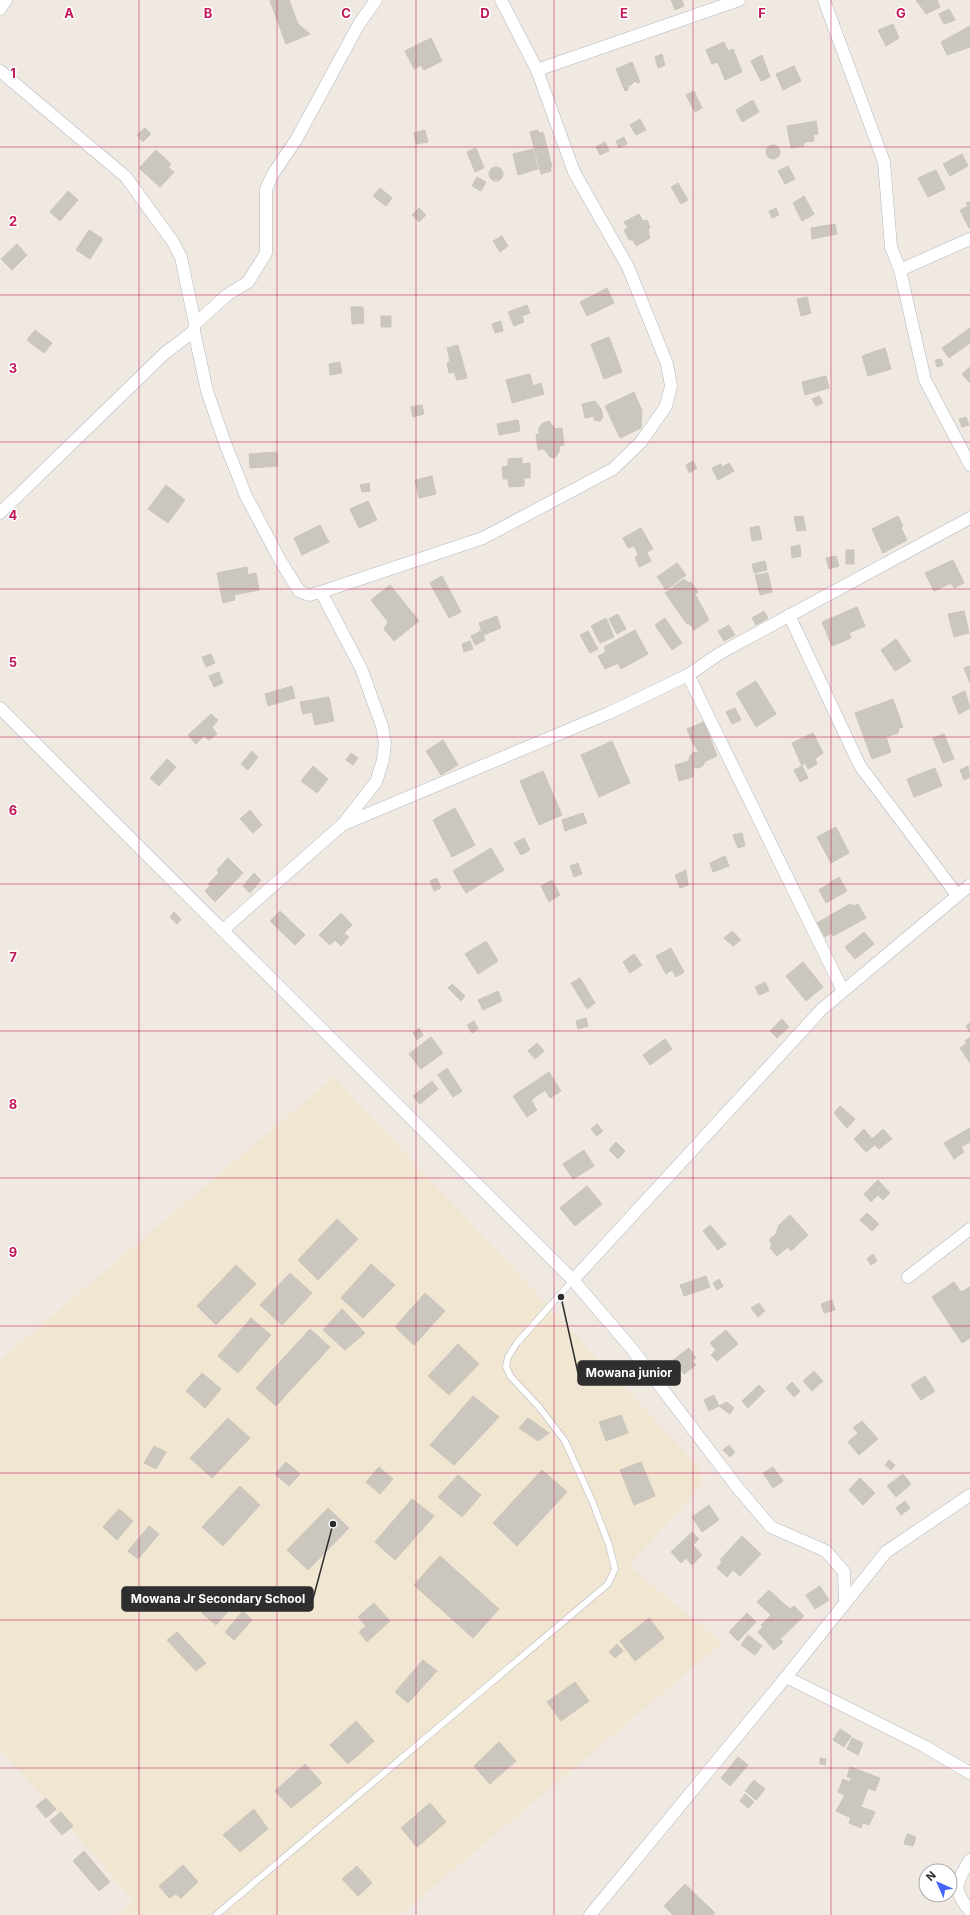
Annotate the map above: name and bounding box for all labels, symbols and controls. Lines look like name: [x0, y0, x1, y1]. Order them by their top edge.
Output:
text: A: [64, 5, 74, 21]
text: B: [204, 5, 213, 21]
text: C: [341, 5, 351, 21]
text: D: [480, 5, 490, 21]
text: E: [620, 5, 628, 21]
text: F: [758, 5, 766, 21]
text: G: [896, 5, 906, 21]
text: 1: [10, 65, 16, 81]
text: 2: [9, 213, 17, 229]
text: 3: [9, 360, 17, 376]
text: 4: [9, 507, 18, 523]
text: 5: [9, 654, 17, 670]
text: 6: [9, 802, 17, 818]
text: 7: [9, 949, 17, 965]
text: 8: [9, 1096, 17, 1112]
text: 9: [9, 1244, 17, 1260]
callout: Mowana junior: [578, 1361, 680, 1385]
text: Mowana junior: [586, 1365, 672, 1380]
callout: Mowana Jr Secondary School: [122, 1587, 313, 1611]
text: Mowana Jr Secondary School: [131, 1591, 305, 1606]
north arrow: [918, 1863, 958, 1903]
text: N: [923, 1868, 939, 1884]

